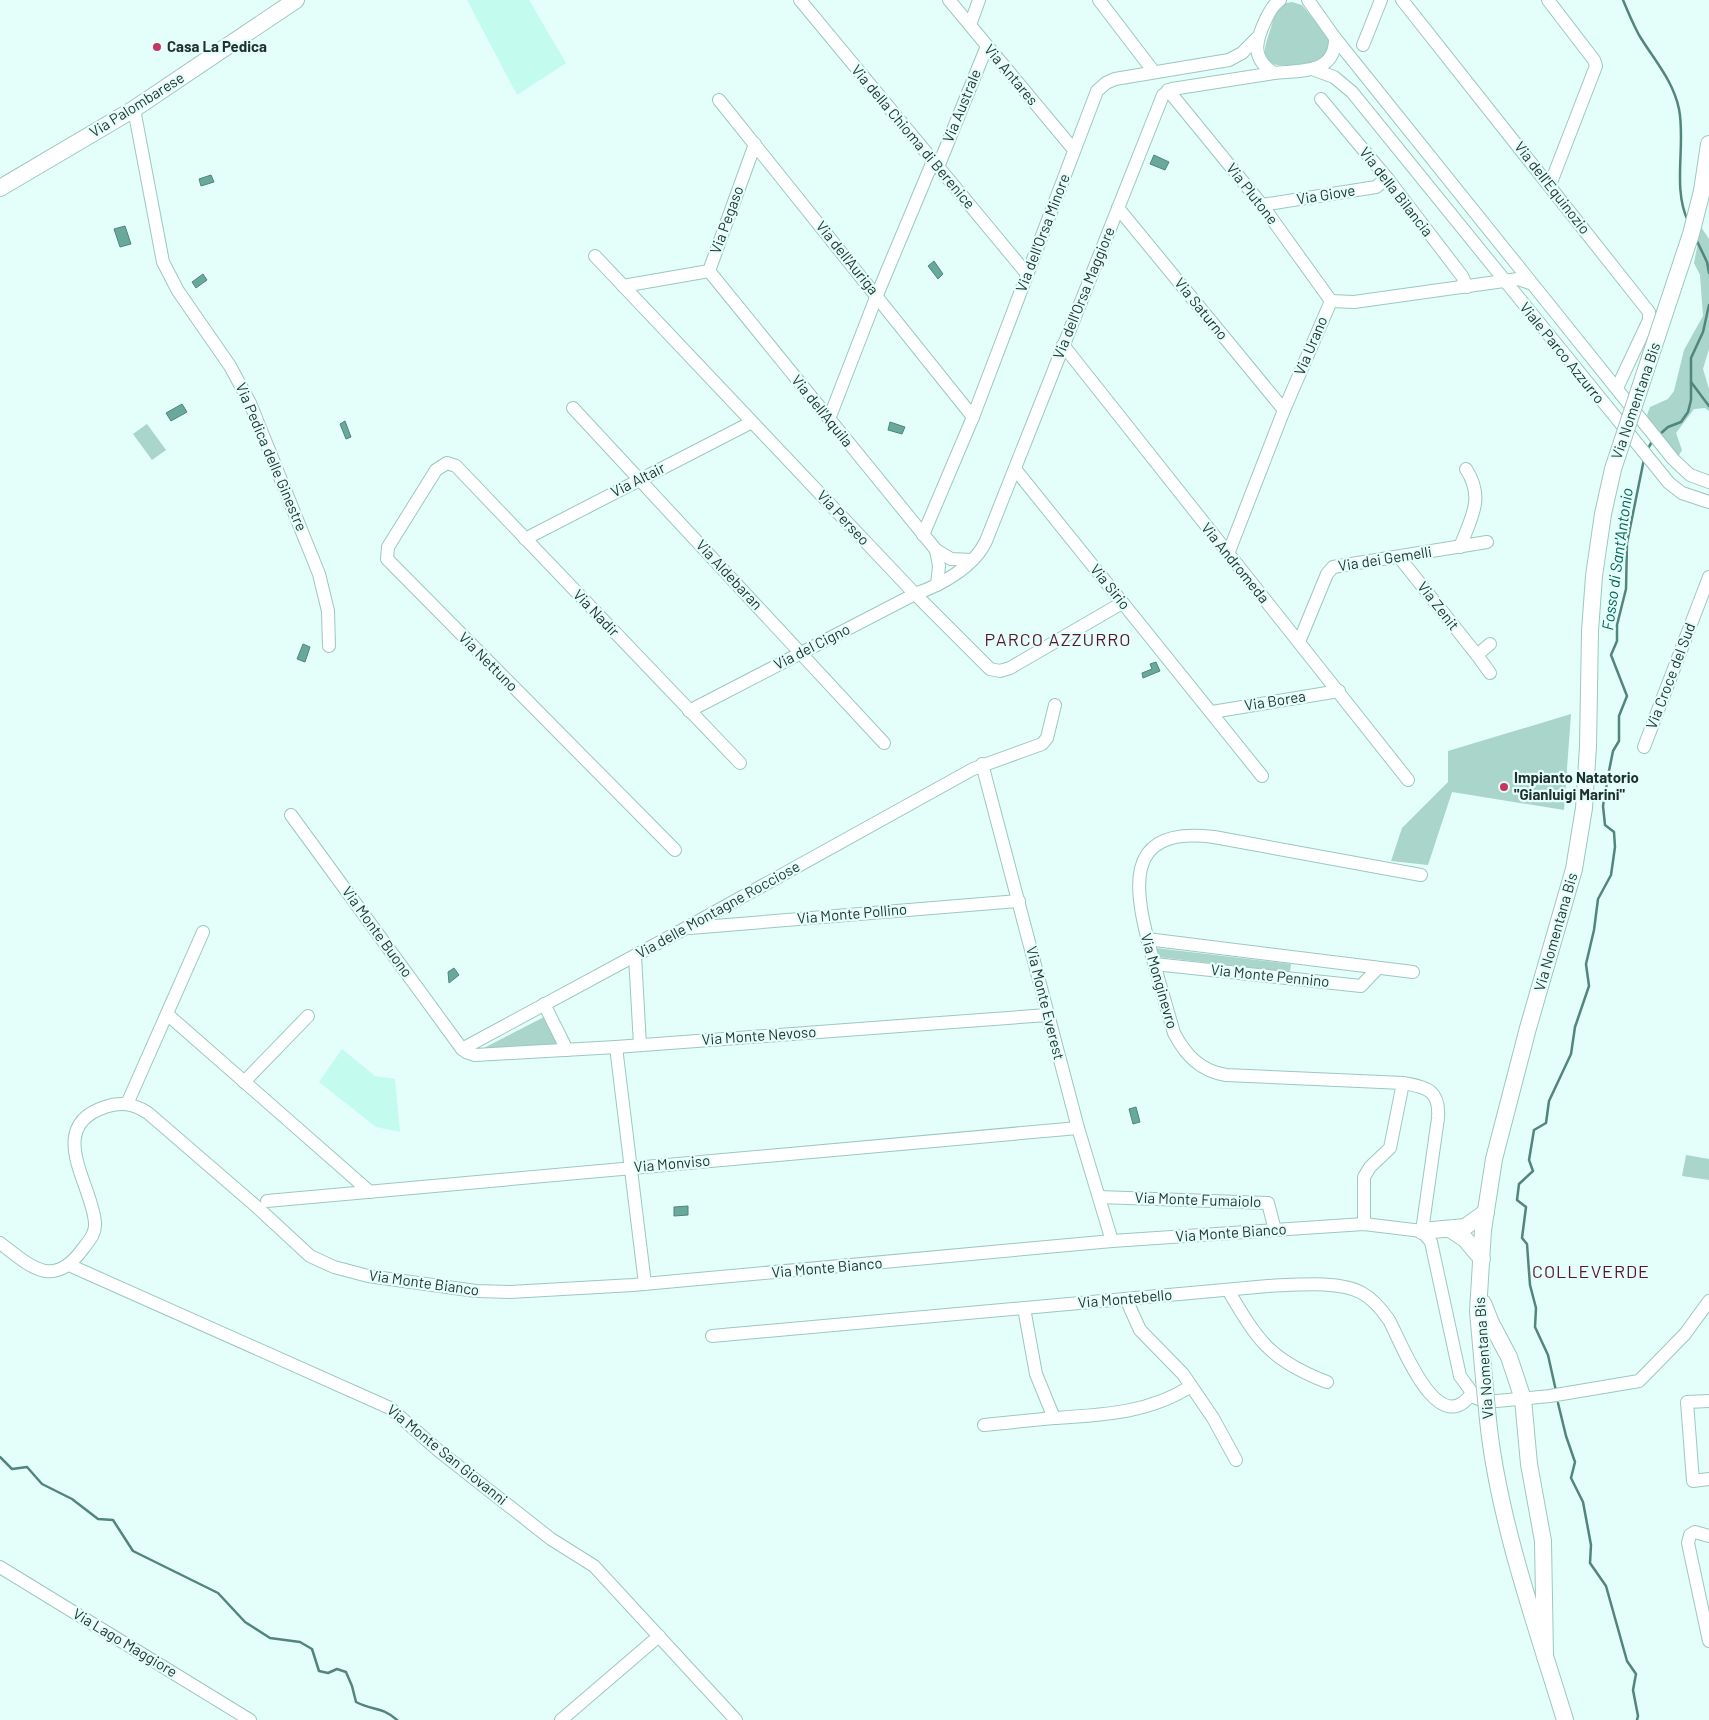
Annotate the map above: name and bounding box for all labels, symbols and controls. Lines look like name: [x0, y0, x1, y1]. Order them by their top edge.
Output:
place label: Casa La Pedica: [167, 37, 267, 55]
street label: Via Antares: [981, 40, 1042, 109]
marker: Casa La Pedica: [151, 41, 163, 53]
street label: Via della Chioma di Berenice: [848, 61, 979, 212]
street label: Via Australe: [938, 66, 984, 145]
street label: Via Palombarese: [86, 68, 187, 140]
street label: Via dell'Equinozio: [1511, 138, 1594, 237]
street label: Via della Bilancia: [1356, 143, 1437, 240]
street label: Via Plutone: [1223, 159, 1282, 228]
street label: Via dell'Orsa Minore: [1011, 171, 1073, 294]
street label: Via Giove: [1295, 181, 1356, 208]
street label: Via Pegaso: [705, 183, 747, 256]
street label: Via dell'Auriga: [813, 217, 883, 298]
street label: Via dell'Orsa Maggiore: [1048, 224, 1118, 361]
street label: Via Saturno: [1171, 274, 1232, 343]
street label: Viale Parco Azzurro: [1516, 298, 1609, 407]
street label: Via Urano: [1290, 313, 1331, 378]
street label: Via Nomentana Bis: [1607, 340, 1663, 461]
street label: Via dell'Aquila: [788, 371, 857, 450]
street label: Via Pedica delle Ginestre: [232, 380, 311, 533]
street label: Via Altair: [607, 458, 668, 500]
street label: Via Perseo: [814, 486, 874, 549]
water label: Fosso di Sant'Antonio: [1597, 487, 1636, 631]
street label: Via Andromeda: [1198, 519, 1274, 606]
street label: Via Aldebaran: [693, 536, 767, 613]
street label: Via dei Gemelli: [1337, 542, 1433, 574]
street label: Via Sirio: [1087, 560, 1135, 613]
street label: Via Zenit: [1414, 577, 1463, 633]
street label: Via Nadir: [570, 585, 624, 640]
street label: Via del Cigno: [770, 619, 853, 673]
street label: Via Croce del Sud: [1642, 620, 1699, 731]
street label: Via Nettuno: [455, 628, 522, 695]
district label: PARCO AZZURRO: [985, 628, 1131, 650]
street label: Via Borea: [1243, 686, 1307, 714]
place label: Impianto Natatorio "Gianluigi Marini": [1514, 768, 1639, 803]
marker: Impianto Natatorio "Gianluigi Marini": [1498, 781, 1510, 793]
street label: Via delle Montagne Rocciose: [632, 857, 803, 962]
street label: Via Nomentana Bis: [1530, 870, 1581, 993]
street label: Via Monte Buono: [339, 882, 417, 980]
street label: Via Monte Pollino: [796, 899, 908, 927]
street label: Via Monginevro: [1138, 931, 1182, 1031]
street label: Via Monte Everest: [1023, 944, 1069, 1061]
street label: Via Monte Pennino: [1210, 960, 1330, 990]
street label: Via Monte Nevoso: [701, 1022, 817, 1048]
street label: Via Monviso: [633, 1151, 711, 1175]
street label: Via Monte Fumaiolo: [1134, 1188, 1262, 1210]
street label: Via Monte Bianco: [1175, 1219, 1287, 1245]
street label: Via Monte Bianco: [771, 1253, 883, 1281]
district label: COLLEVERDE: [1532, 1260, 1650, 1282]
street label: Via Monte Bianco: [368, 1265, 481, 1299]
street label: Via Montebello: [1077, 1285, 1173, 1311]
street label: Via Nomentana Bis: [1470, 1296, 1496, 1420]
street label: Via Monte San Giovanni: [384, 1400, 511, 1508]
street label: Via Lago Maggiore: [70, 1604, 181, 1680]

